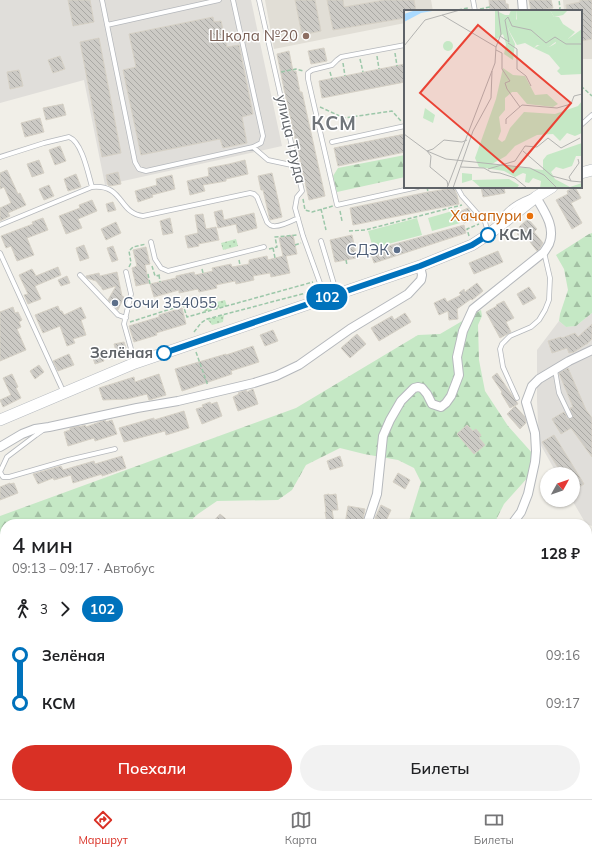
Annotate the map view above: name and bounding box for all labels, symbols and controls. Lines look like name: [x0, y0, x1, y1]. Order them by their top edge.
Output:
inset map: [404, 10, 582, 188]
place label: Школа №20: [209, 26, 298, 45]
marker: Школа №20: [301, 31, 311, 41]
street label: улица Труда: [272, 93, 311, 185]
district label: КСМ: [311, 111, 357, 135]
place label: Хачапури: [450, 206, 522, 225]
marker: Хачапури: [525, 211, 535, 221]
place label: КСМ: [499, 225, 532, 244]
marker: КСМ: [480, 227, 496, 243]
place label: СДЭК: [347, 240, 389, 259]
marker: СДЭК: [392, 245, 402, 255]
line badge: 102: [304, 284, 350, 310]
text: 102: [314, 288, 340, 306]
place label: Сочи 354055: [123, 293, 217, 312]
marker: Сочи 354055: [110, 298, 120, 308]
place label: Зелёная: [90, 343, 153, 362]
marker: Зелёная: [156, 345, 172, 361]
north arrow: [540, 467, 580, 507]
map controls: [540, 467, 580, 507]
text: 4 мин: [12, 531, 73, 559]
text: 128 ₽: [540, 544, 580, 563]
text: 09:13 – 09:17 · Автобус: [12, 560, 155, 576]
icon: walk: [12, 598, 34, 620]
icon: forward: [54, 598, 76, 620]
text: 102: [90, 600, 115, 618]
text: 3: [40, 601, 48, 617]
text: Зелёная: [42, 646, 105, 665]
text: 09:16: [546, 647, 580, 663]
text: КСМ: [42, 694, 75, 713]
text: 09:17: [546, 695, 580, 711]
button: Поехали: [12, 745, 292, 791]
button: Билеты: [300, 745, 580, 791]
tab: Маршрут: [78, 809, 128, 847]
tab: Карта: [285, 809, 317, 847]
tab: Билеты: [474, 809, 514, 847]

